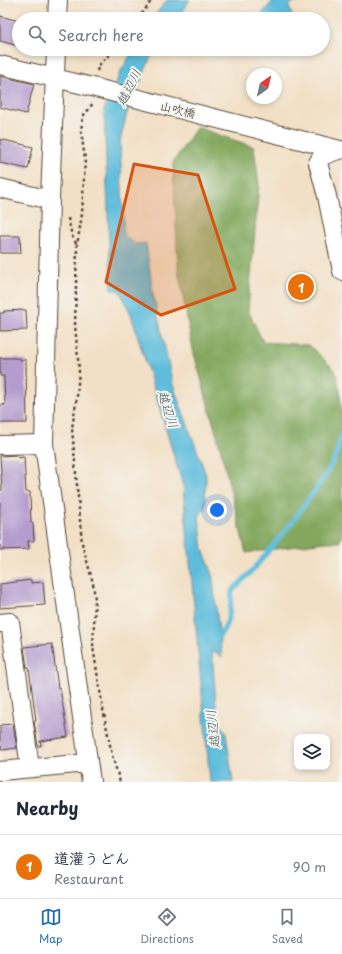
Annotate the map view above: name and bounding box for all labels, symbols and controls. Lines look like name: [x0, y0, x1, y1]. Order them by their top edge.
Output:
search box: [12, 12, 330, 56]
icon: search: [26, 23, 48, 45]
text: Search here: [58, 23, 144, 46]
water label: 越辺川: [110, 65, 145, 110]
north arrow: [246, 68, 282, 104]
street label: 山吹橋: [158, 96, 198, 122]
pin: 1: [288, 272, 314, 302]
water label: 越辺川: [154, 387, 184, 430]
your location: [207, 500, 227, 520]
water label: 越辺川: [200, 708, 224, 751]
map controls: [294, 734, 330, 770]
button: layers: [294, 734, 330, 770]
text: Nearby: [16, 795, 78, 821]
text: 道灌うどん: [54, 846, 130, 869]
text: 1: [26, 857, 32, 876]
text: 90 m: [293, 857, 326, 876]
text: Restaurant: [54, 869, 124, 888]
tab: Map: [39, 906, 62, 947]
tab: Directions: [140, 906, 194, 947]
tab: Saved: [272, 906, 303, 947]

